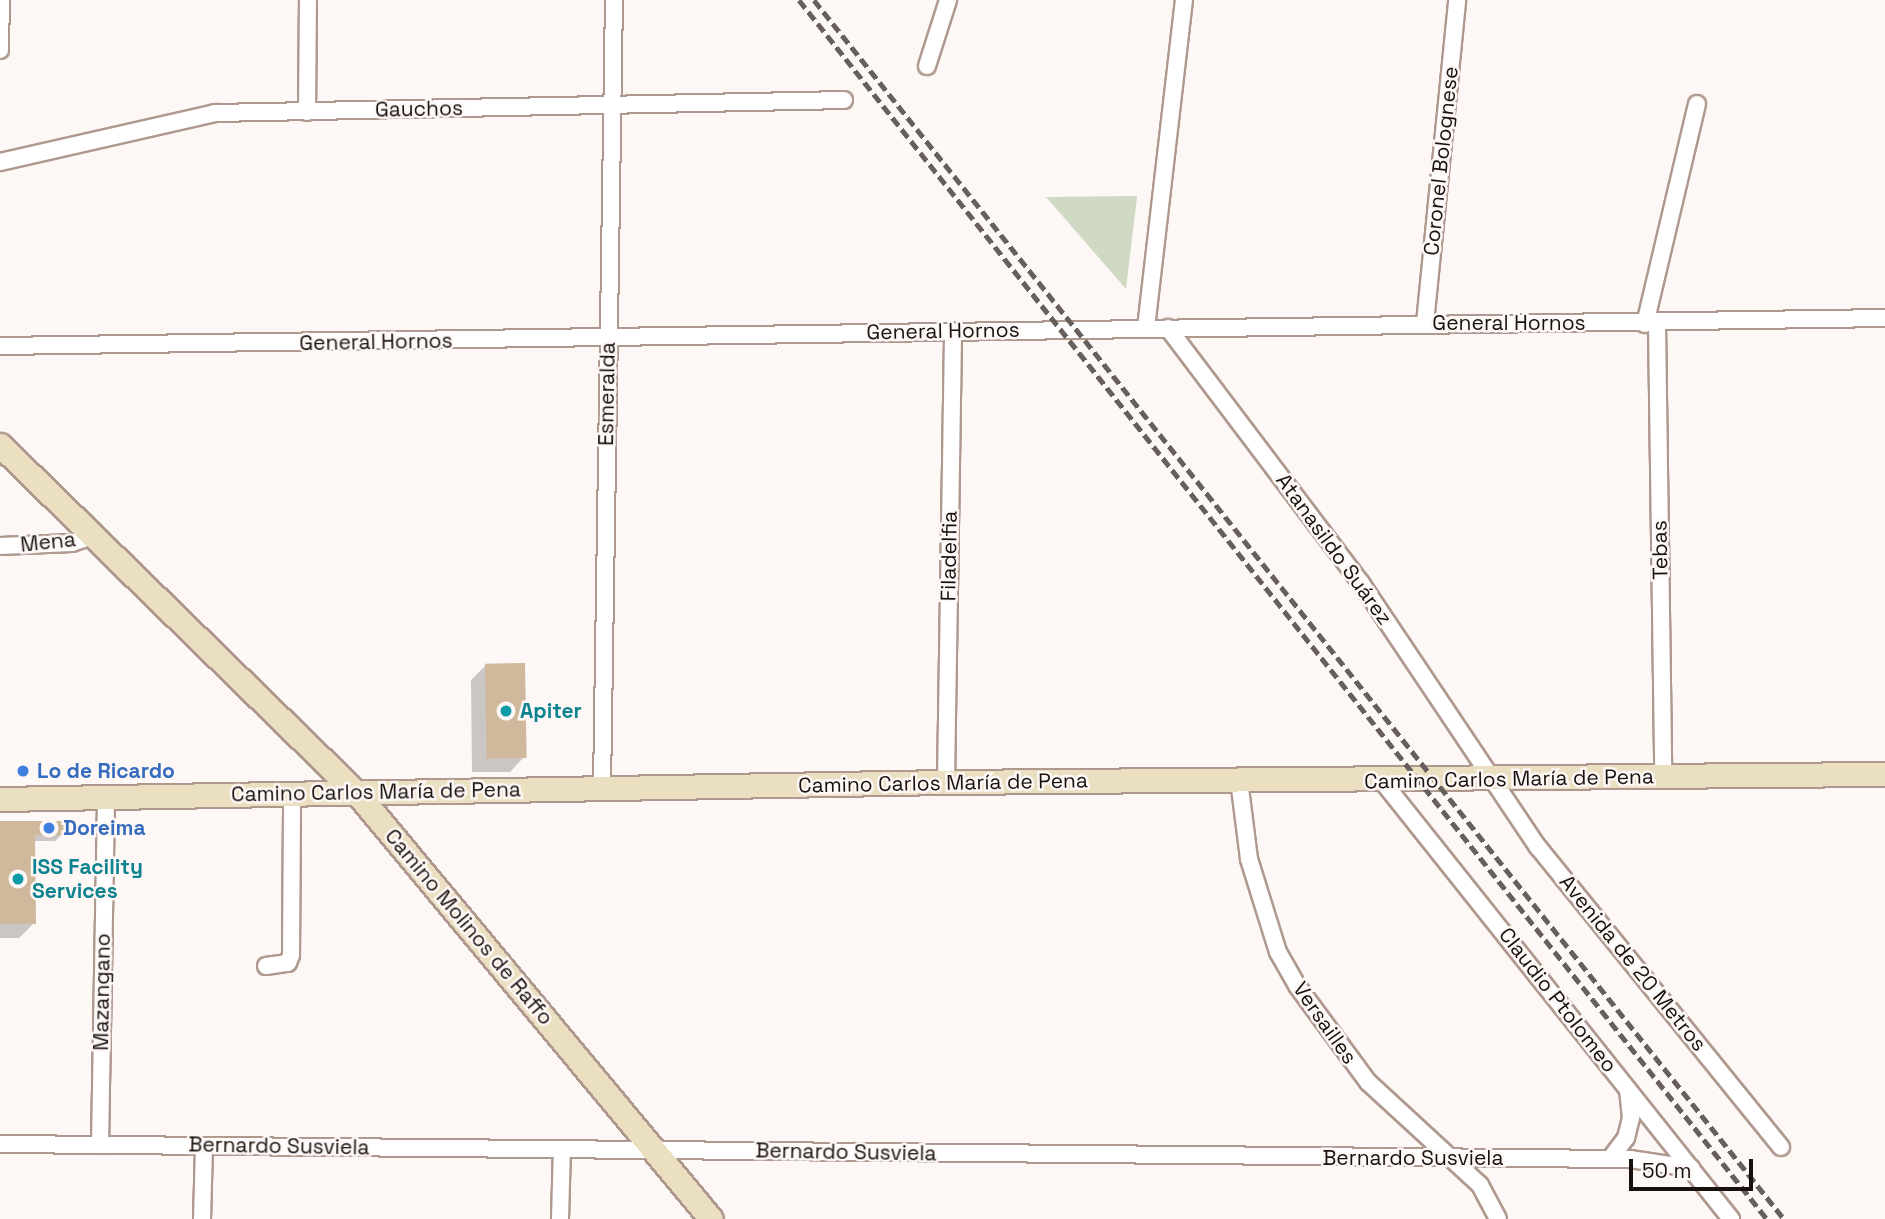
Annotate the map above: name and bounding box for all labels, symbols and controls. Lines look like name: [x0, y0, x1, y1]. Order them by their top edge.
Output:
street label: Coronel Bolognese: [1419, 65, 1463, 257]
street label: Gauchos: [375, 96, 463, 122]
street label: General Hornos: [1432, 310, 1586, 336]
street label: General Hornos: [866, 317, 1020, 345]
street label: General Hornos: [299, 328, 453, 356]
street label: Esmeralda: [593, 342, 621, 446]
street label: Atanasildo Suárez: [1271, 468, 1397, 630]
street label: Filadelfia: [936, 511, 962, 601]
street label: Tebas: [1647, 520, 1673, 580]
street label: Mena: [19, 527, 77, 557]
place label: Apiter: [520, 698, 582, 724]
marker: Apiter: [498, 703, 514, 719]
place label: Lo de Ricardo: [37, 758, 175, 784]
marker: Lo de Ricardo: [15, 763, 31, 779]
street label: Camino Carlos María de Pena: [1364, 764, 1654, 794]
street label: Camino Carlos María de Pena: [798, 768, 1088, 798]
street label: Camino Carlos María de Pena: [231, 777, 521, 807]
place label: Doreima: [63, 815, 146, 841]
marker: Doreima: [41, 820, 57, 836]
street label: Camino Molinos de Raffo: [380, 824, 558, 1030]
place label: ISS Facility Services: [32, 854, 143, 904]
street label: Avenida de 20 Metros: [1554, 870, 1712, 1056]
marker: ISS Facility Services: [10, 871, 26, 887]
street label: Claudio Ptolomeo: [1494, 923, 1622, 1077]
street label: Mazangano: [88, 933, 116, 1051]
street label: Versailles: [1288, 977, 1362, 1069]
street label: Bernardo Susviela: [188, 1132, 370, 1160]
street label: Bernardo Susviela: [755, 1138, 937, 1166]
street label: Bernardo Susviela: [1322, 1145, 1504, 1171]
scale bar: [1633, 1146, 1757, 1190]
text: 50 m: [1642, 1157, 1692, 1184]

